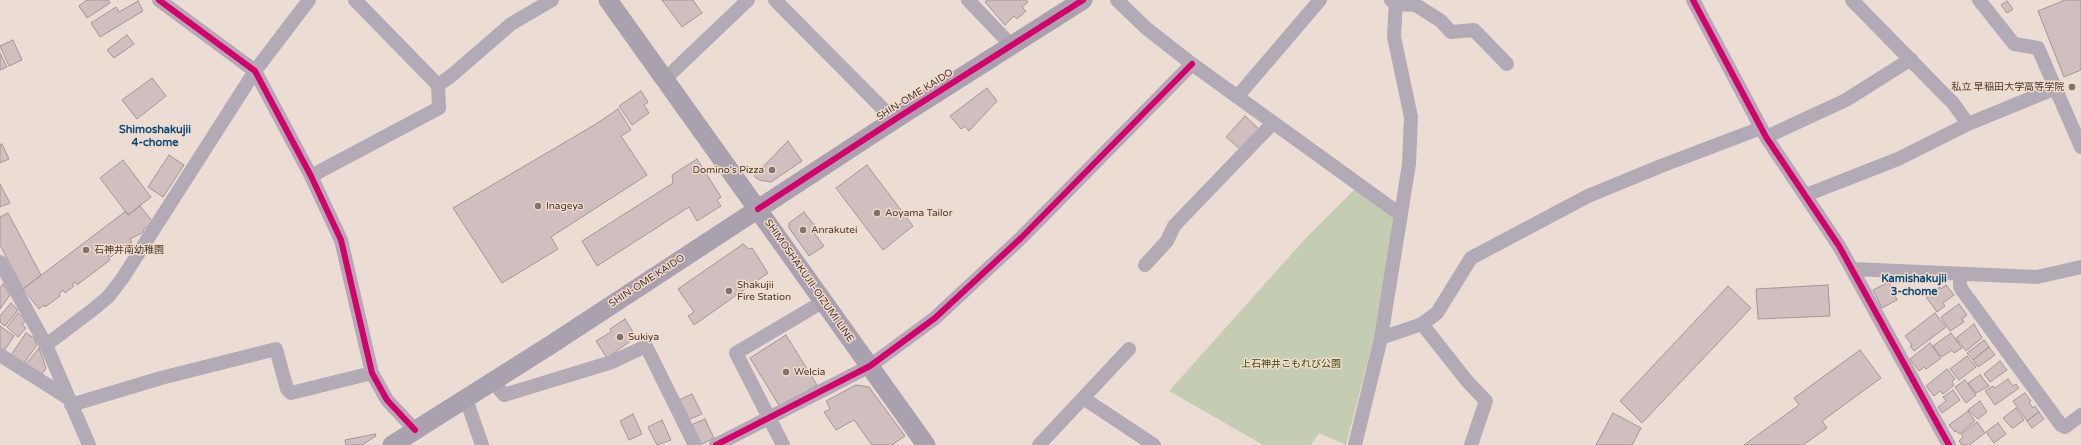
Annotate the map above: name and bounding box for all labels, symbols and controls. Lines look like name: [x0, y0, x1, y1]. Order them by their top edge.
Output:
street label: SHIN-OME KAIDO: [875, 67, 955, 123]
place label: 私立 早稲田大学高等学院: [1951, 81, 2064, 93]
marker: 私立 早稲田大学高等学院: [2067, 82, 2077, 92]
district label: Shimoshakujii 4-chome: [119, 123, 191, 149]
place label: Domino's Pizza: [693, 164, 764, 176]
marker: Domino's Pizza: [767, 165, 777, 175]
place label: Inageya: [546, 200, 583, 212]
marker: Inageya: [533, 201, 543, 211]
place label: Aoyama Tailor: [885, 207, 952, 219]
marker: Aoyama Tailor: [872, 208, 882, 218]
street label: SHIMOSHAKUJII-OIZUMI LINE: [762, 217, 856, 345]
place label: Anrakutei: [811, 224, 857, 236]
marker: Anrakutei: [798, 225, 808, 235]
place label: 石神井南幼稚園: [94, 244, 164, 256]
marker: 石神井南幼稚園: [81, 245, 91, 255]
street label: SHIN-OME KAIDO: [607, 252, 687, 310]
district label: Kamishakujii 3-chome: [1881, 272, 1947, 298]
place label: Shakujii Fire Station: [737, 279, 791, 302]
marker: Shakujii Fire Station: [724, 286, 734, 296]
place label: Sukiya: [628, 331, 659, 343]
marker: Sukiya: [615, 332, 625, 342]
park label: 上石神井こもれび公園: [1241, 358, 1341, 370]
place label: Welcia: [794, 366, 825, 378]
marker: Welcia: [781, 367, 791, 377]

